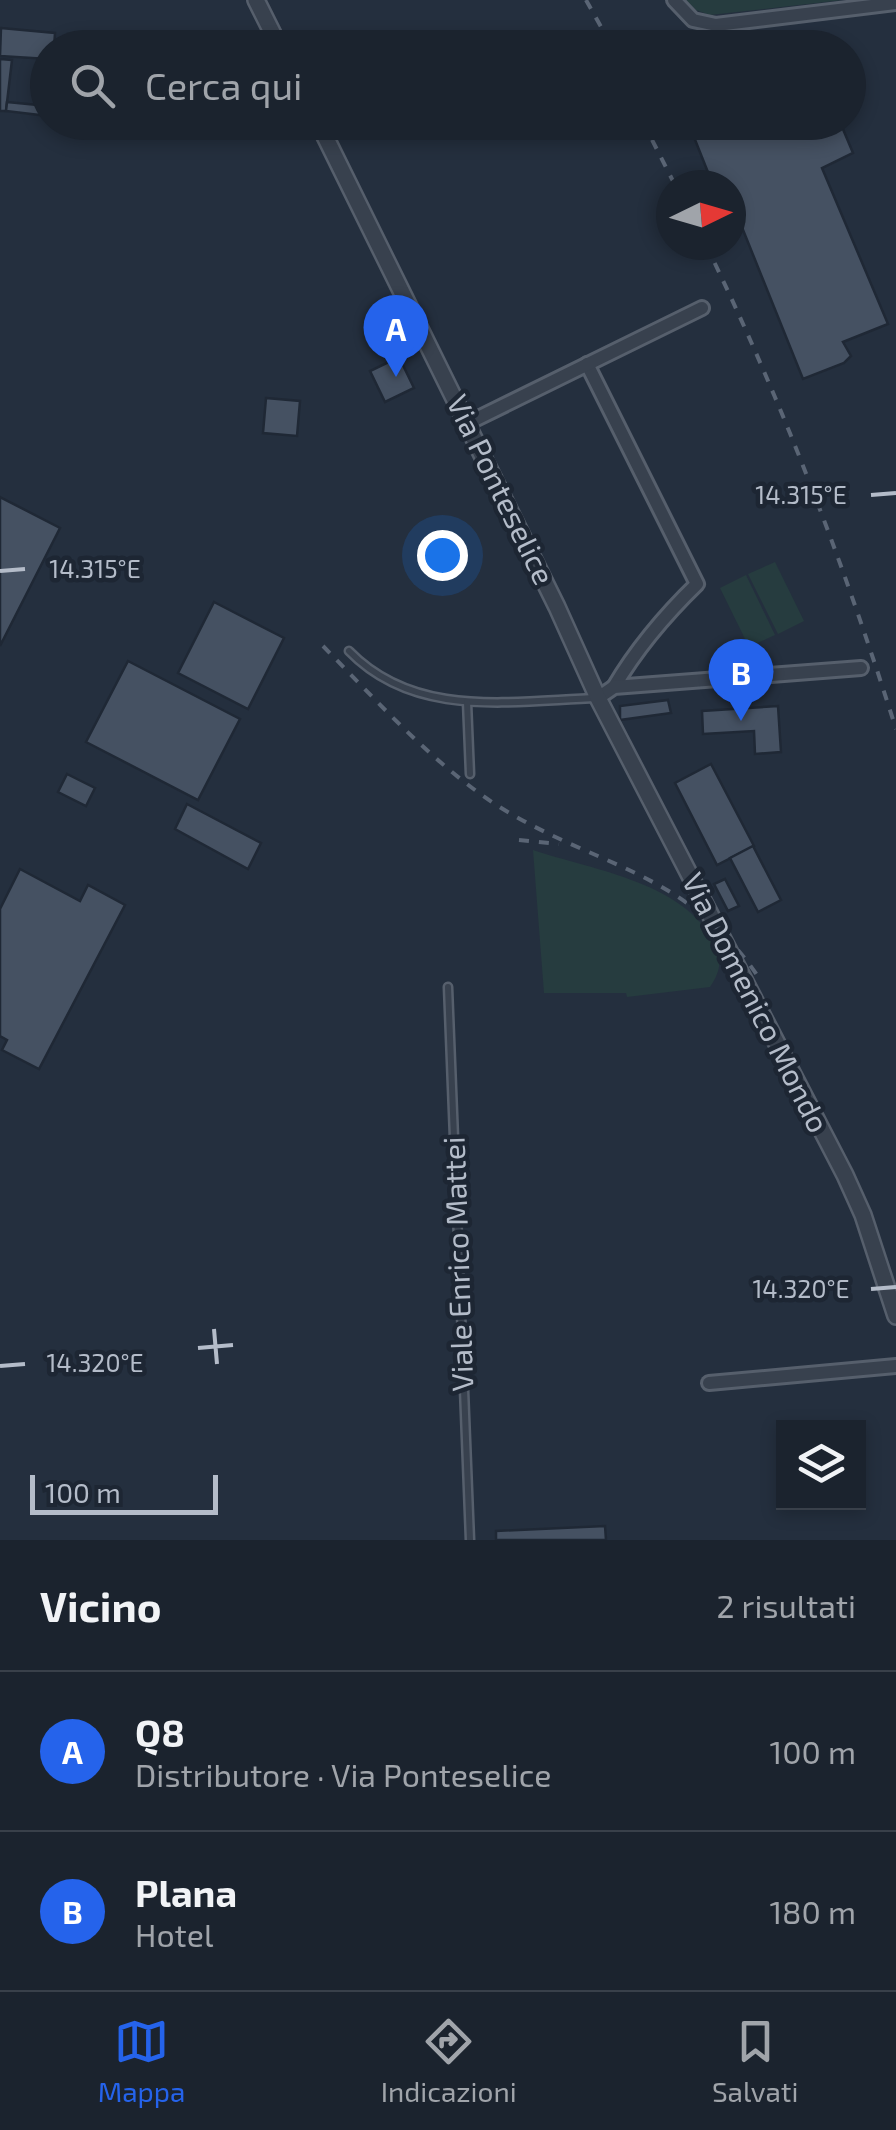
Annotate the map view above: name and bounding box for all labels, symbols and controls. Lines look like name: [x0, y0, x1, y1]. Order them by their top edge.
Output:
search box: [30, 30, 866, 140]
icon: search: [65, 58, 120, 113]
text: Cerca qui: [145, 62, 302, 108]
north arrow: [656, 170, 746, 260]
pin: A: [364, 294, 428, 377]
street label: Via Ponteselice: [440, 388, 563, 590]
text: 14.315°E: [755, 479, 847, 509]
your location: [417, 530, 468, 581]
text: 14.315°E: [49, 553, 141, 583]
pin: B: [708, 638, 774, 721]
street label: Via Domenico Mondo: [676, 866, 838, 1138]
street label: Viale Enrico Mattei: [435, 1136, 479, 1392]
text: 14.320°E: [752, 1273, 850, 1303]
text: 14.320°E: [46, 1347, 144, 1377]
map controls: [776, 1420, 866, 1510]
button: layers: [776, 1420, 866, 1510]
scale bar: [30, 1470, 218, 1514]
text: 100 m: [45, 1475, 121, 1509]
text: Vicino: [40, 1580, 161, 1630]
text: 2 risultati: [716, 1586, 856, 1624]
text: Q8: [135, 1709, 185, 1755]
text: A: [62, 1732, 83, 1770]
text: 100 m: [770, 1732, 856, 1770]
text: Distributore · Via Ponteselice: [135, 1755, 551, 1793]
text: Plana: [135, 1869, 237, 1915]
text: B: [62, 1892, 83, 1930]
text: 180 m: [769, 1892, 856, 1930]
text: Hotel: [135, 1915, 213, 1953]
tab: Mappa: [98, 2014, 185, 2108]
tab: Indicazioni: [381, 2014, 517, 2108]
tab: Salvati: [712, 2014, 798, 2108]

